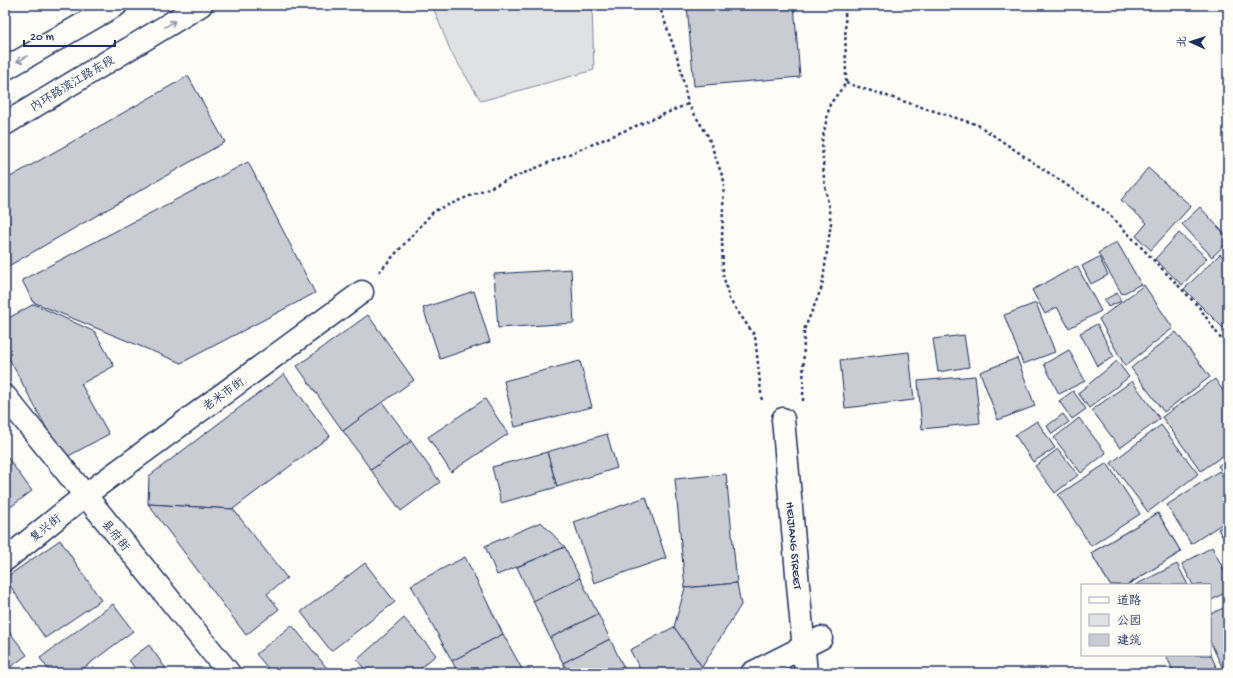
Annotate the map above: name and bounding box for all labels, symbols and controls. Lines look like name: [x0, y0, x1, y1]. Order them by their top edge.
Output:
one-way arrow: [164, 19, 176, 27]
scale bar: [24, 22, 115, 48]
north arrow: [1171, 22, 1211, 62]
text: 20 m: [30, 31, 55, 45]
text: 北: [1177, 36, 1189, 47]
street label: 内环路滨江路东段: [28, 53, 118, 115]
one-way arrow: [16, 56, 28, 64]
street label: 老米市街: [200, 375, 248, 415]
street label: HEIJIANG STREET: [782, 501, 804, 591]
street label: 复兴街: [27, 512, 65, 546]
street label: 县府街: [98, 517, 132, 555]
legend: [1081, 584, 1211, 656]
text: 道路: [1117, 594, 1141, 609]
text: 公园: [1117, 614, 1141, 629]
text: 建筑: [1117, 634, 1141, 649]

